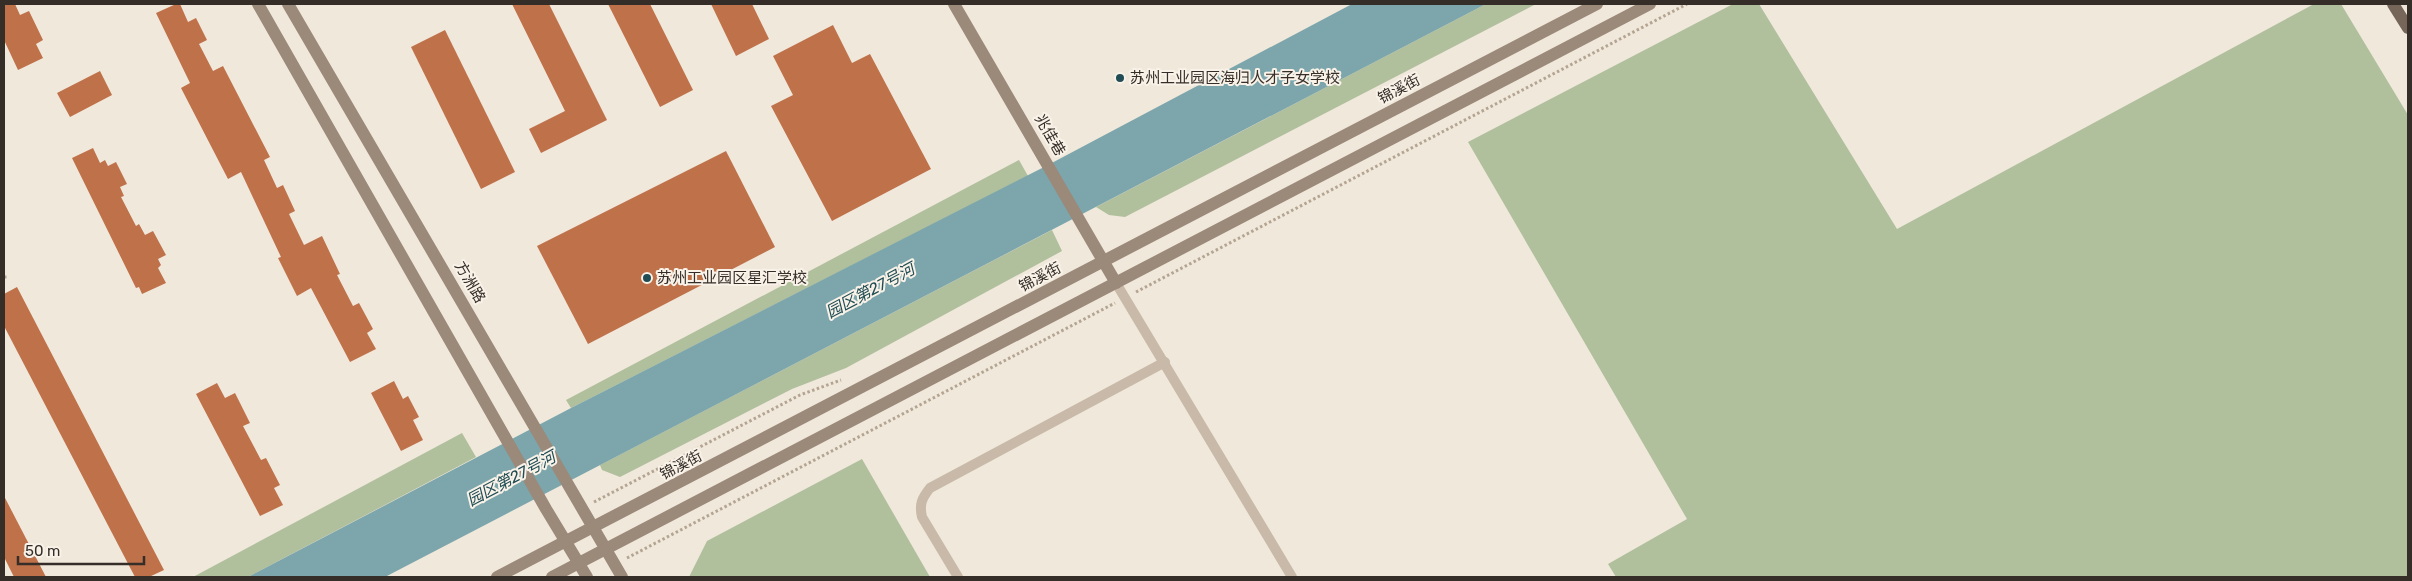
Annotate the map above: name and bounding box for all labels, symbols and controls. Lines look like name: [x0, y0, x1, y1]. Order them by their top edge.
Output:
place label: 苏州工业园区海归人才子女学校: [1130, 69, 1340, 87]
street label: 锦溪街: [1375, 70, 1423, 108]
marker: 苏州工业园区海归人才子女学校: [1114, 72, 1126, 84]
street label: 兆佳巷: [1031, 111, 1069, 159]
street label: 方洲路: [451, 258, 489, 306]
water label: 园区第27号河: [823, 258, 920, 322]
street label: 锦溪街: [1016, 258, 1064, 296]
place label: 苏州工业园区星汇学校: [657, 269, 807, 287]
marker: 苏州工业园区星汇学校: [641, 272, 653, 284]
water label: 园区第27号河: [464, 446, 561, 510]
street label: 锦溪街: [657, 446, 705, 484]
scale bar: [18, 534, 144, 566]
text: 50 m: [25, 542, 60, 560]

